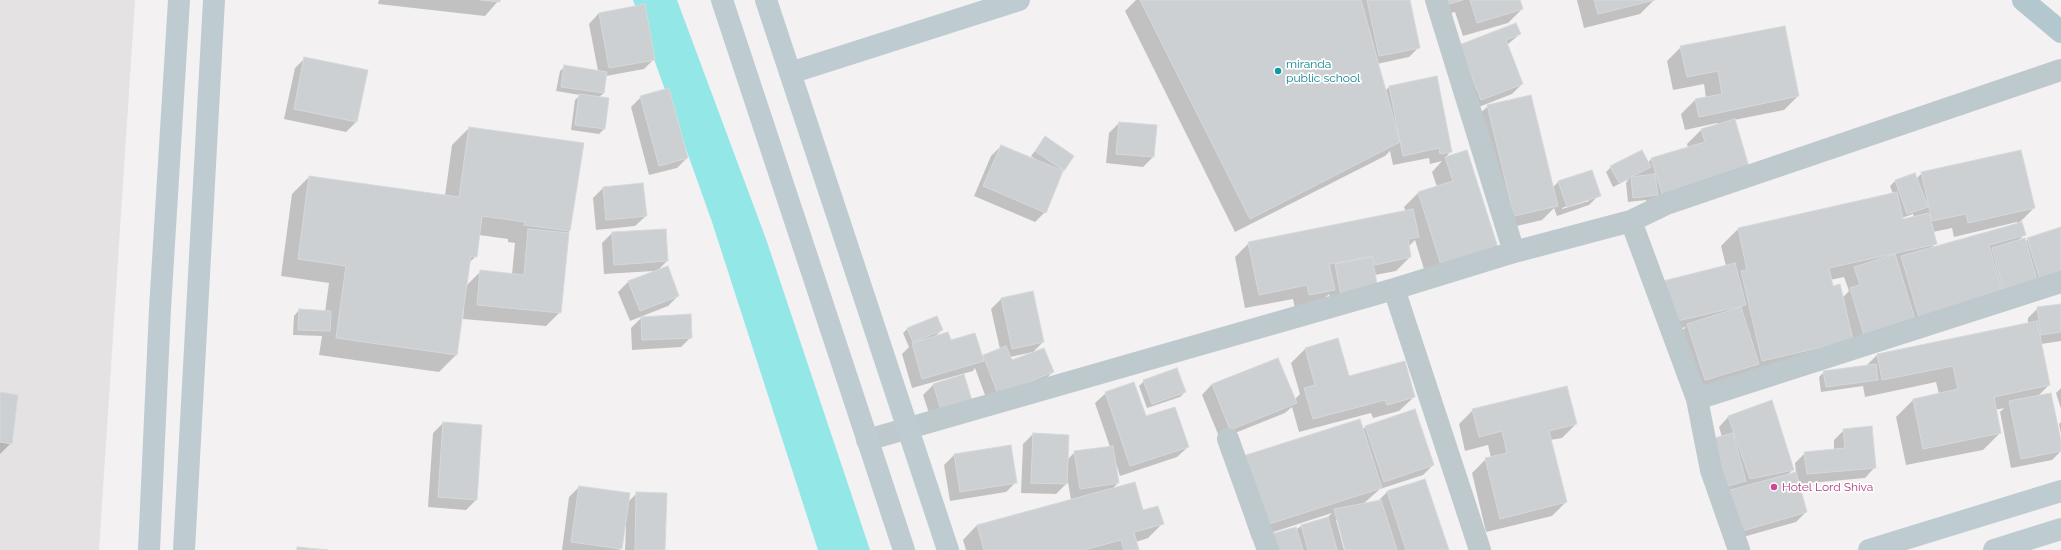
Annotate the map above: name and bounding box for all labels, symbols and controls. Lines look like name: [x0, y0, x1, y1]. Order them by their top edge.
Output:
place label: miranda public school: [1286, 57, 1360, 85]
marker: miranda public school: [1273, 66, 1283, 76]
place label: Hotel Lord Shiva: [1782, 480, 1873, 494]
marker: Hotel Lord Shiva: [1769, 482, 1779, 492]

